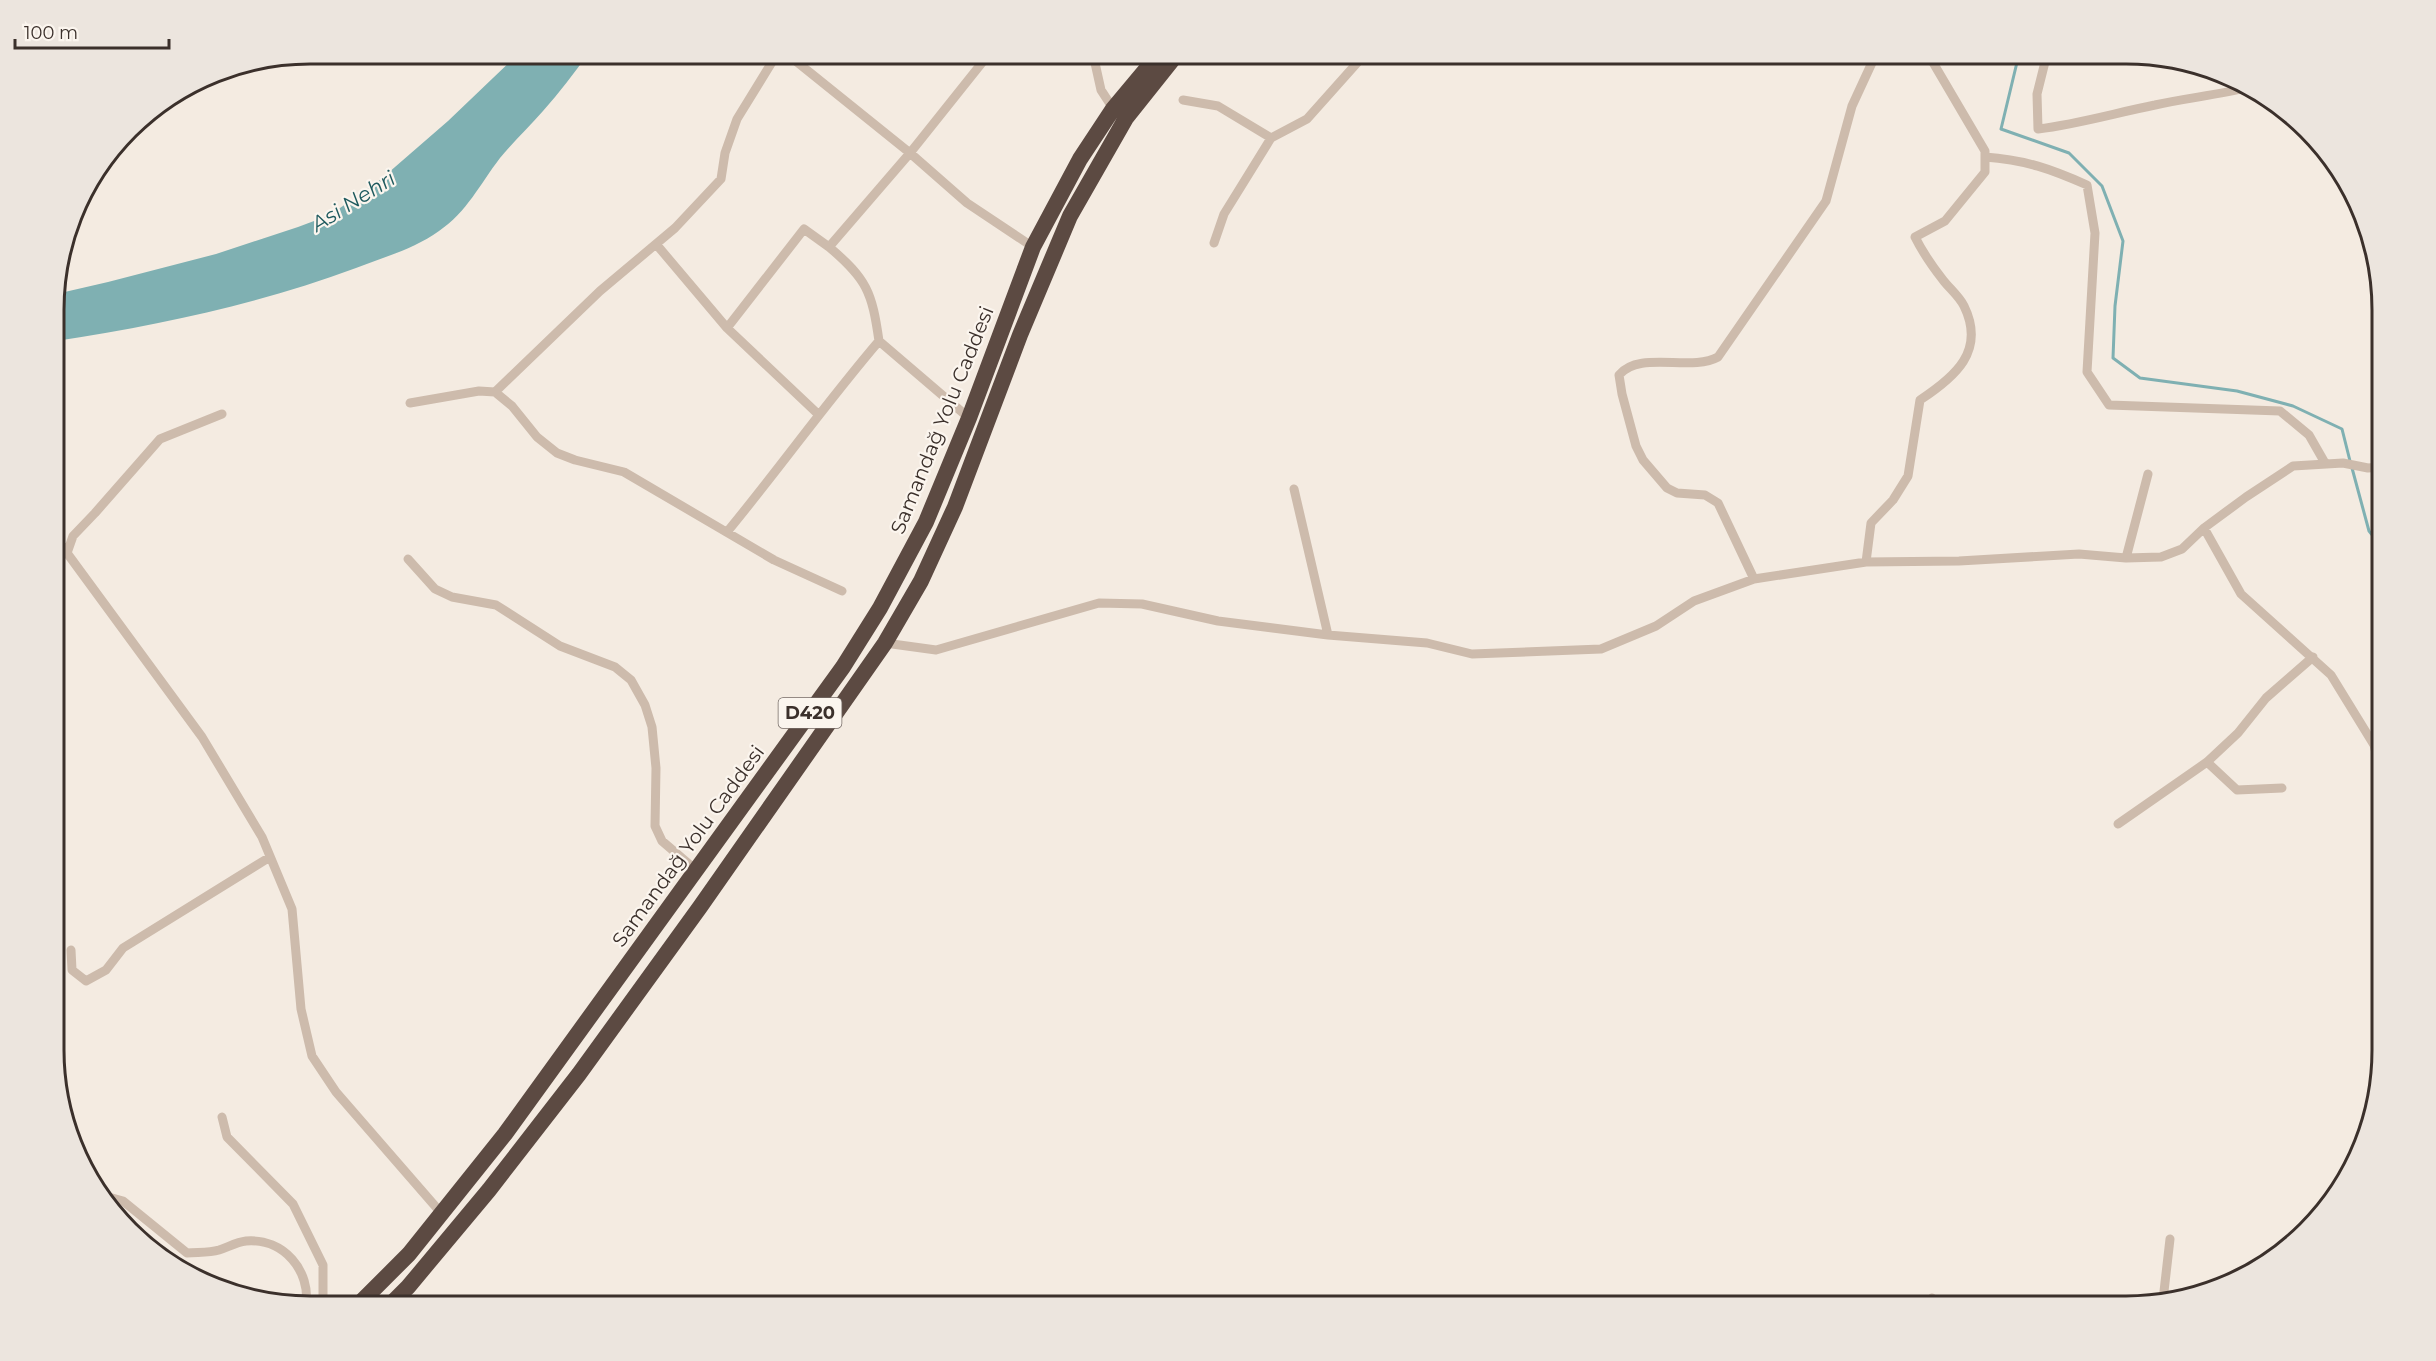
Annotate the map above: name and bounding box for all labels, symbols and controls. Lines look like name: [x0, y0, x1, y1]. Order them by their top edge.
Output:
scale bar: [15, 12, 170, 50]
text: 100 m: [24, 22, 78, 44]
water label: Asi Nehri: [305, 165, 400, 238]
street label: Samandağ Yolu Caddesi: [885, 303, 999, 537]
road number: D420: [778, 698, 842, 728]
street label: Samandağ Yolu Caddesi: [607, 741, 769, 951]

